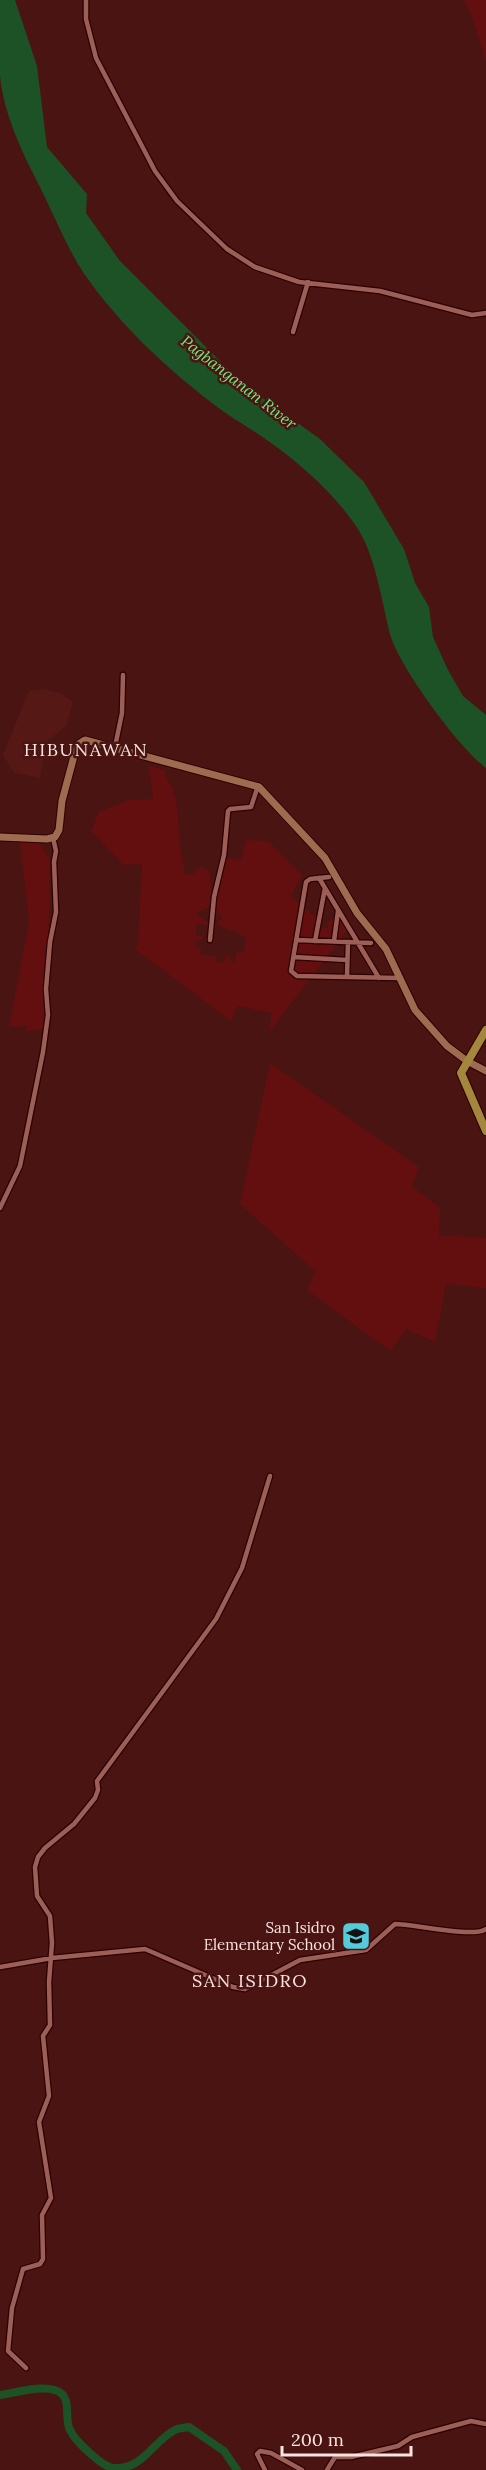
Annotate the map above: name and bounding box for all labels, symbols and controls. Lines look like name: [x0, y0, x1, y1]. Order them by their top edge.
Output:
water label: Pagbanganan River: [177, 331, 301, 434]
district label: HIBUNAWAN: [24, 738, 148, 761]
place label: San Isidro Elementary School: [204, 1918, 335, 1954]
school or university icon: San Isidro Elementary School: [340, 1920, 372, 1952]
district label: SAN ISIDRO: [192, 1969, 308, 1992]
scale bar: [282, 2419, 411, 2457]
text: 200 m: [291, 2428, 344, 2451]

